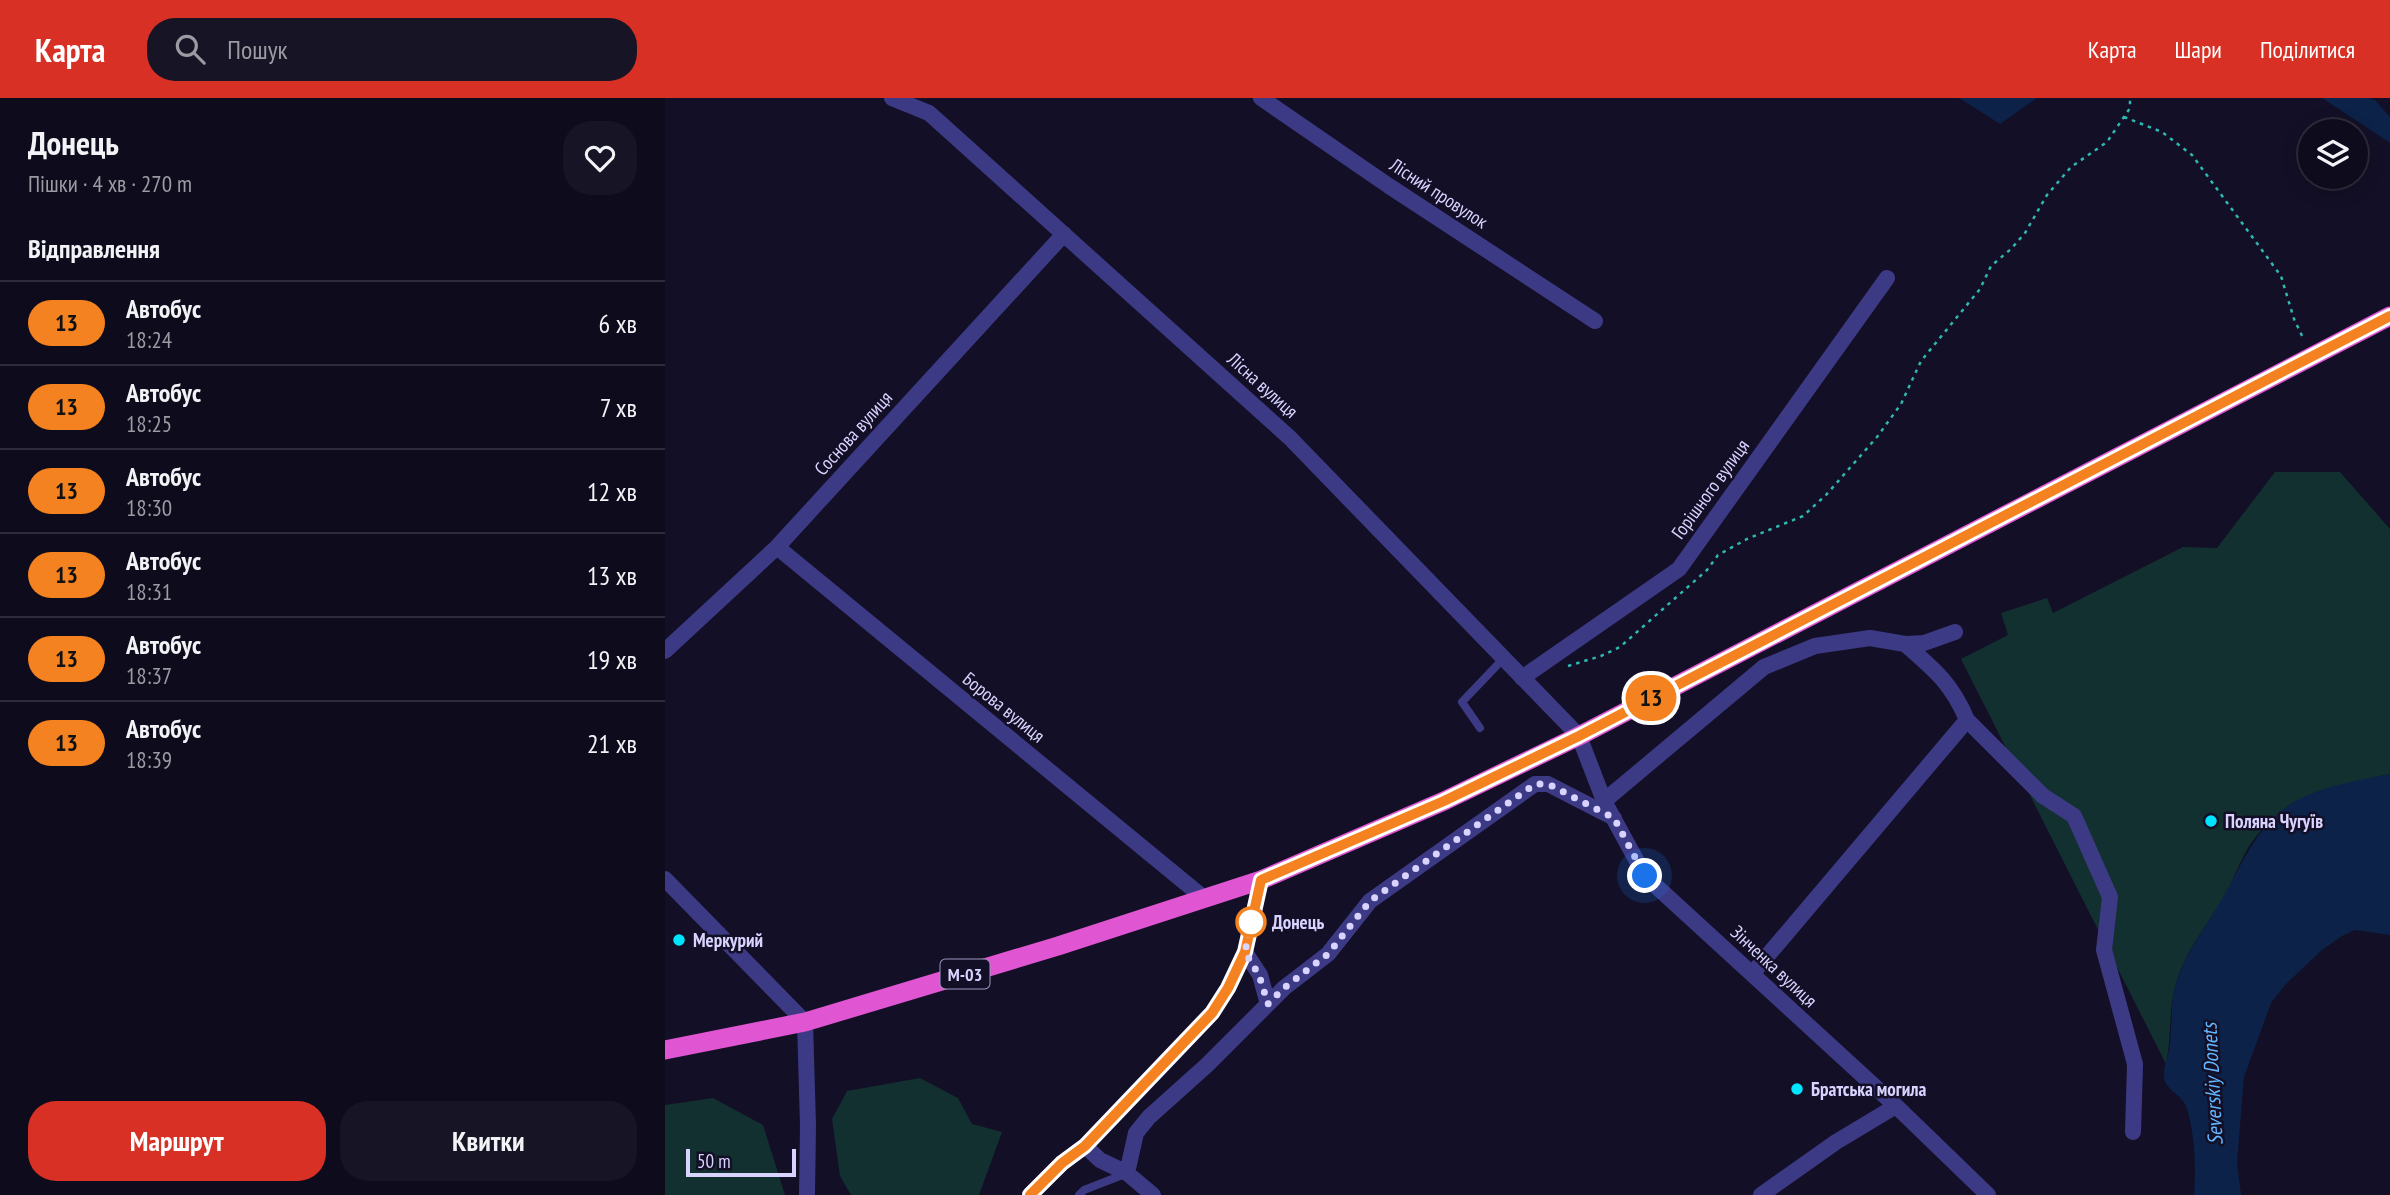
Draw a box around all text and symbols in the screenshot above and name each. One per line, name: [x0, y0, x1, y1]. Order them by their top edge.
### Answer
search box: [147, 18, 637, 81]
text: Карта: [35, 28, 105, 71]
icon: search: [171, 30, 209, 68]
text: Пошук: [227, 33, 288, 66]
text: Карта: [2088, 34, 2137, 65]
text: Шари: [2175, 34, 2222, 65]
text: Поділитися: [2260, 34, 2355, 65]
map controls: [2298, 119, 2368, 189]
button: layers: [2298, 119, 2368, 189]
text: Донець: [28, 121, 119, 164]
button: heart: [563, 121, 637, 195]
street label: Лісний провулок: [1385, 152, 1493, 234]
text: Пішки · 4 хв · 270 m: [28, 169, 192, 198]
text: Відправлення: [28, 232, 160, 265]
text: Автобус: [126, 292, 201, 325]
text: 13: [55, 307, 78, 338]
text: 6 хв: [599, 307, 637, 340]
text: 18:24: [126, 325, 172, 354]
street label: Лісна вулиця: [1222, 346, 1303, 423]
text: Автобус: [126, 376, 201, 409]
street label: Соснова вулиця: [809, 386, 897, 480]
text: 13: [55, 391, 78, 422]
text: 7 хв: [600, 391, 637, 424]
text: 18:25: [126, 409, 172, 438]
street label: Горішного вулиця: [1666, 434, 1754, 544]
text: Автобус: [126, 460, 201, 493]
text: 13: [55, 475, 78, 506]
text: 12 хв: [587, 475, 637, 508]
text: 18:30: [126, 493, 172, 522]
text: Автобус: [126, 544, 201, 577]
text: 13: [55, 559, 78, 590]
text: 13 хв: [587, 559, 637, 592]
text: 18:31: [126, 577, 172, 606]
text: Автобус: [126, 628, 201, 661]
text: 13: [55, 643, 78, 674]
text: 19 хв: [587, 643, 637, 676]
text: 18:37: [126, 661, 172, 690]
street label: Борова вулиця: [958, 667, 1050, 747]
line badge: 13: [1619, 675, 1683, 721]
text: 13: [1640, 682, 1662, 713]
text: Автобус: [126, 712, 201, 745]
text: 13: [55, 727, 78, 758]
text: 21 хв: [587, 727, 637, 760]
text: 18:39: [126, 745, 172, 774]
place label: Поляна Чугуїв: [2225, 809, 2323, 833]
marker: Поляна Чугуїв: [2203, 813, 2219, 829]
your location: [1627, 858, 1662, 893]
marker: Донець: [1236, 907, 1266, 937]
place label: Донець: [1272, 910, 1325, 934]
street label: Зінченка вулиця: [1726, 920, 1822, 1012]
place label: Меркурий: [693, 928, 763, 952]
marker: Меркурий: [671, 932, 687, 948]
road number: М-03: [941, 960, 989, 988]
water label: Severskiy Donets: [2195, 1020, 2229, 1146]
place label: Братська могила: [1811, 1077, 1926, 1101]
marker: Братська могила: [1789, 1081, 1805, 1097]
button: Маршрут: [28, 1101, 326, 1181]
button: Квитки: [340, 1101, 637, 1181]
scale bar: [686, 1146, 796, 1178]
text: 50 m: [697, 1149, 731, 1173]

